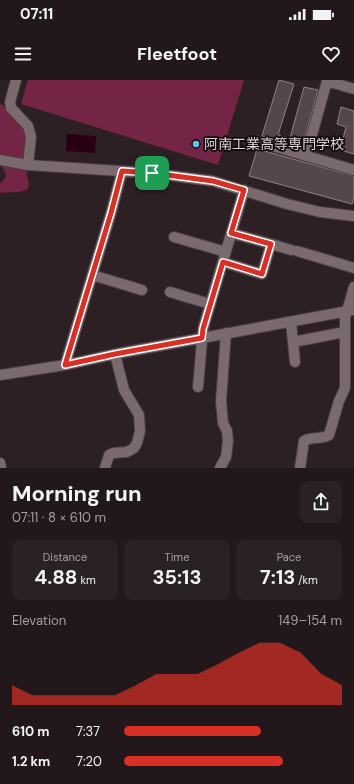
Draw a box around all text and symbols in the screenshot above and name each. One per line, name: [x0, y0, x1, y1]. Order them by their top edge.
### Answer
text: 07:11: [20, 4, 53, 24]
text: Fleetfoot: [137, 42, 217, 66]
icon: menu: [12, 43, 34, 65]
icon: heart: [320, 43, 342, 65]
place label: 阿南工業高等専門学校: [204, 135, 344, 153]
marker: 阿南工業高等専門学校: [191, 139, 201, 149]
pin: [135, 156, 169, 190]
icon: arrive: [141, 162, 163, 184]
text: Morning run: [12, 479, 142, 508]
button: share: [300, 481, 342, 523]
text: 07:11 · 8 × 610 m: [12, 509, 106, 526]
text: Distance: [43, 550, 87, 564]
text: Time: [165, 550, 189, 564]
text: Pace: [277, 550, 301, 564]
text: 4.88: [34, 564, 78, 590]
text: 35:13: [153, 564, 201, 590]
text: 7:13: [260, 564, 295, 590]
text: km: [78, 573, 96, 587]
text: /km: [295, 573, 318, 587]
text: Elevation: [12, 612, 66, 629]
text: 149–154 m: [278, 612, 342, 629]
text: 610 m: [12, 723, 49, 740]
text: 7:37: [76, 723, 100, 740]
text: 1.2 km: [12, 753, 50, 770]
text: 7:20: [76, 753, 102, 770]

